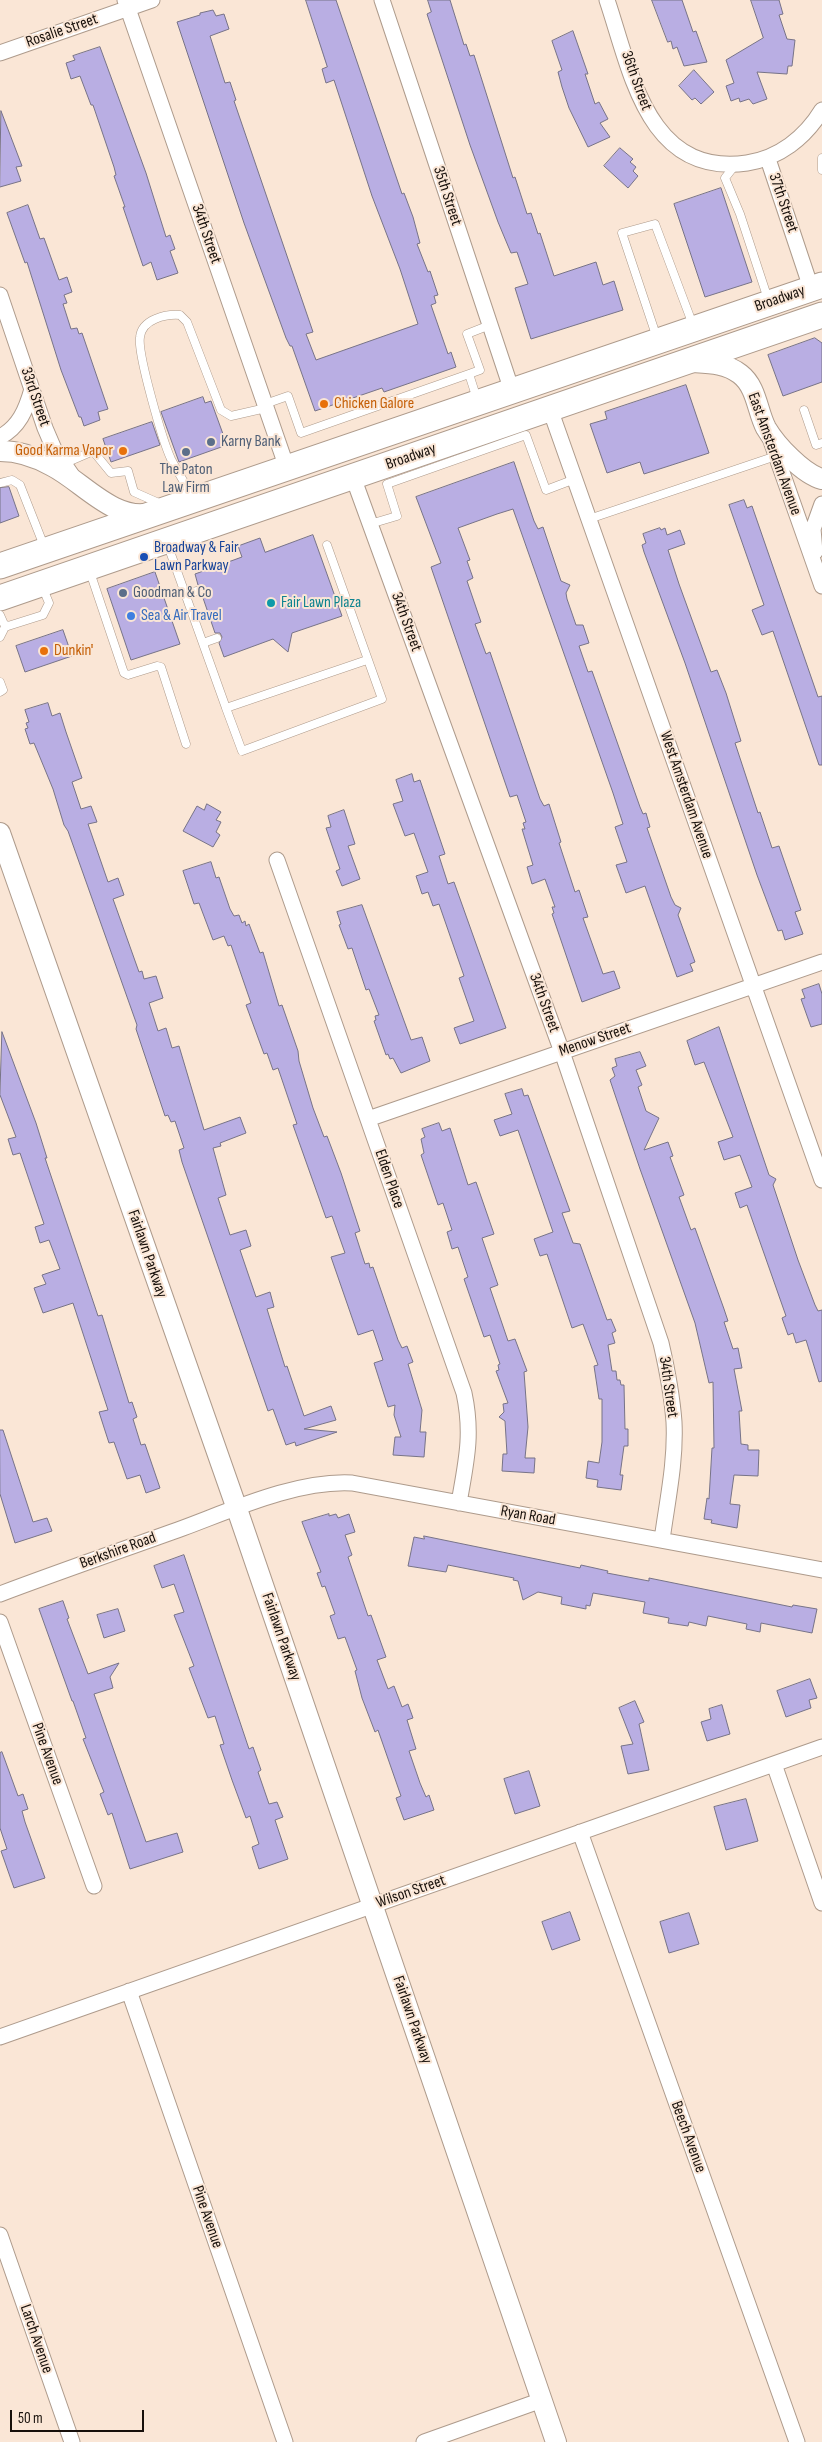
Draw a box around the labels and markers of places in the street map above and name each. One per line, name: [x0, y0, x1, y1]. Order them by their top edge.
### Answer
place label: Chicken Galore: [334, 394, 414, 414]
marker: Chicken Galore: [318, 398, 330, 410]
place label: Karny Bank: [221, 432, 281, 452]
marker: Karny Bank: [205, 436, 217, 448]
place label: Good Karma Vapor: [15, 441, 113, 461]
marker: Good Karma Vapor: [117, 445, 129, 457]
marker: The Paton Law Firm: [180, 446, 192, 458]
place label: The Paton Law Firm: [159, 460, 213, 498]
place label: Broadway & Fair Lawn Parkway: [154, 538, 239, 576]
marker: Broadway & Fair Lawn Parkway: [138, 551, 150, 563]
place label: Goodman & Co: [133, 583, 212, 603]
marker: Goodman & Co: [117, 587, 129, 599]
place label: Fair Lawn Plaza: [281, 593, 361, 613]
marker: Fair Lawn Plaza: [265, 597, 277, 609]
place label: Sea & Air Travel: [141, 606, 222, 626]
marker: Sea & Air Travel: [125, 610, 137, 622]
place label: Dunkin': [54, 641, 93, 661]
marker: Dunkin': [38, 645, 50, 657]

